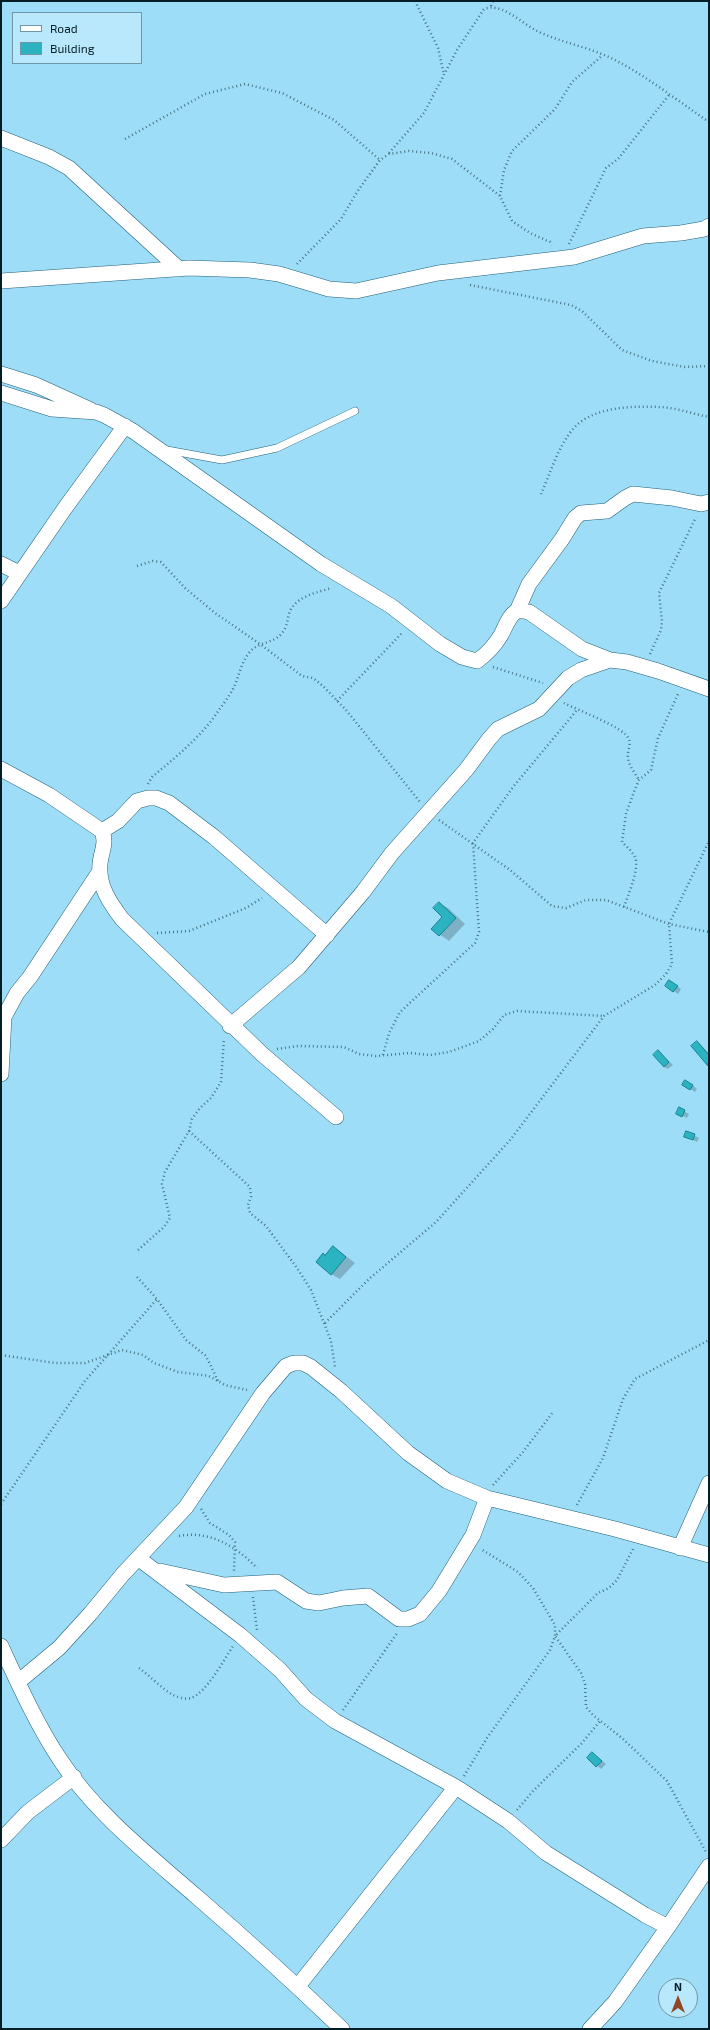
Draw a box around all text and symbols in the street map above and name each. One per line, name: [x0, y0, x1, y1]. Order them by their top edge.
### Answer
legend: [12, 12, 142, 64]
text: Road: [50, 21, 78, 35]
text: Building: [50, 41, 94, 55]
north arrow: [658, 1978, 698, 2018]
text: N: [674, 1980, 682, 1993]

